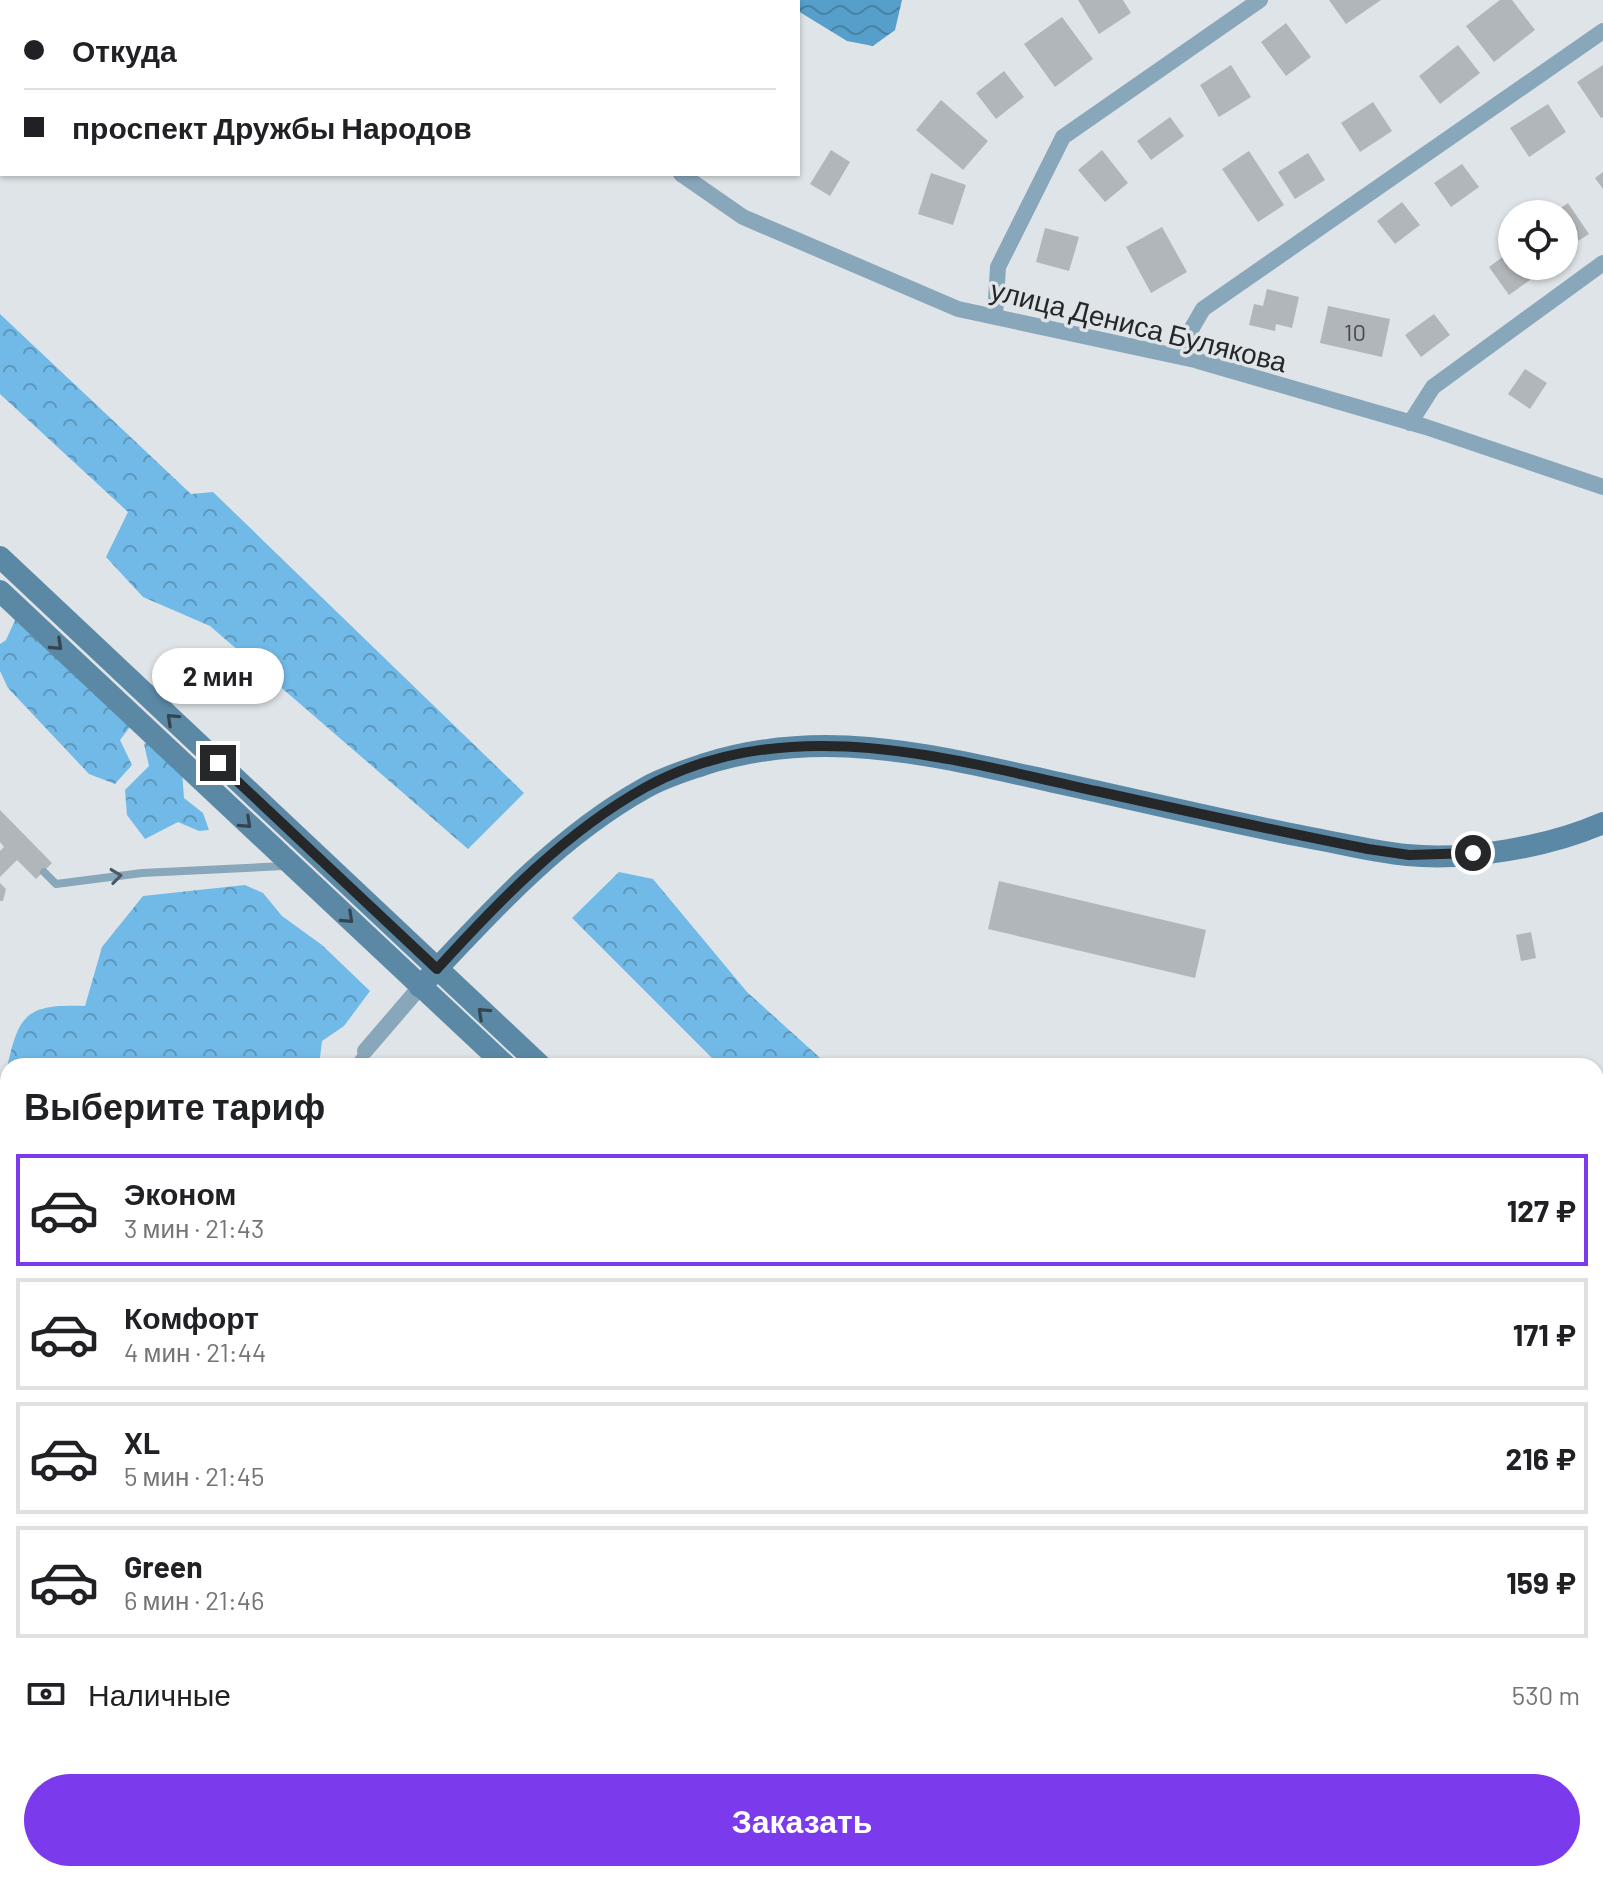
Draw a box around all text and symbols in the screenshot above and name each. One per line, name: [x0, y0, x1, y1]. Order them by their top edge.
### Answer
text: Откуда: [72, 32, 177, 68]
text: проспект Дружбы Народов: [72, 109, 472, 145]
map controls: [1498, 200, 1578, 280]
button: locate: [1498, 200, 1578, 280]
street label: улица Дениса Булякова: [987, 272, 1291, 378]
house number: 10: [1344, 317, 1366, 346]
one-way arrow: [48, 635, 62, 650]
callout: 2 мин: [152, 647, 284, 703]
text: 2 мин: [183, 660, 253, 691]
one-way arrow: [167, 714, 181, 728]
route end: [200, 745, 236, 781]
one-way arrow: [236, 814, 251, 828]
route start: [1455, 835, 1491, 871]
one-way arrow: [109, 868, 123, 885]
one-way arrow: [339, 909, 353, 924]
one-way arrow: [478, 1008, 493, 1022]
text: Выберите тариф: [24, 1084, 325, 1127]
icon: car: [28, 1174, 100, 1246]
text: Эконом: [124, 1175, 237, 1211]
text: 127 ₽: [1507, 1192, 1576, 1228]
text: 3 мин · 21:43: [124, 1212, 264, 1243]
icon: car: [28, 1298, 100, 1370]
text: Комфорт: [124, 1299, 259, 1335]
text: 171 ₽: [1513, 1316, 1576, 1352]
text: 4 мин · 21:44: [124, 1336, 266, 1367]
icon: car: [28, 1422, 100, 1494]
text: XL: [124, 1424, 160, 1460]
text: 216 ₽: [1506, 1440, 1576, 1476]
text: 5 мин · 21:45: [124, 1460, 264, 1491]
icon: car: [28, 1546, 100, 1618]
text: Green: [124, 1548, 203, 1584]
text: 159 ₽: [1506, 1564, 1576, 1600]
text: 6 мин · 21:46: [124, 1584, 264, 1615]
icon: cash: [24, 1672, 68, 1716]
text: Наличные: [88, 1676, 231, 1712]
text: 530 m: [1512, 1679, 1580, 1710]
button: Заказать: [24, 1774, 1580, 1866]

